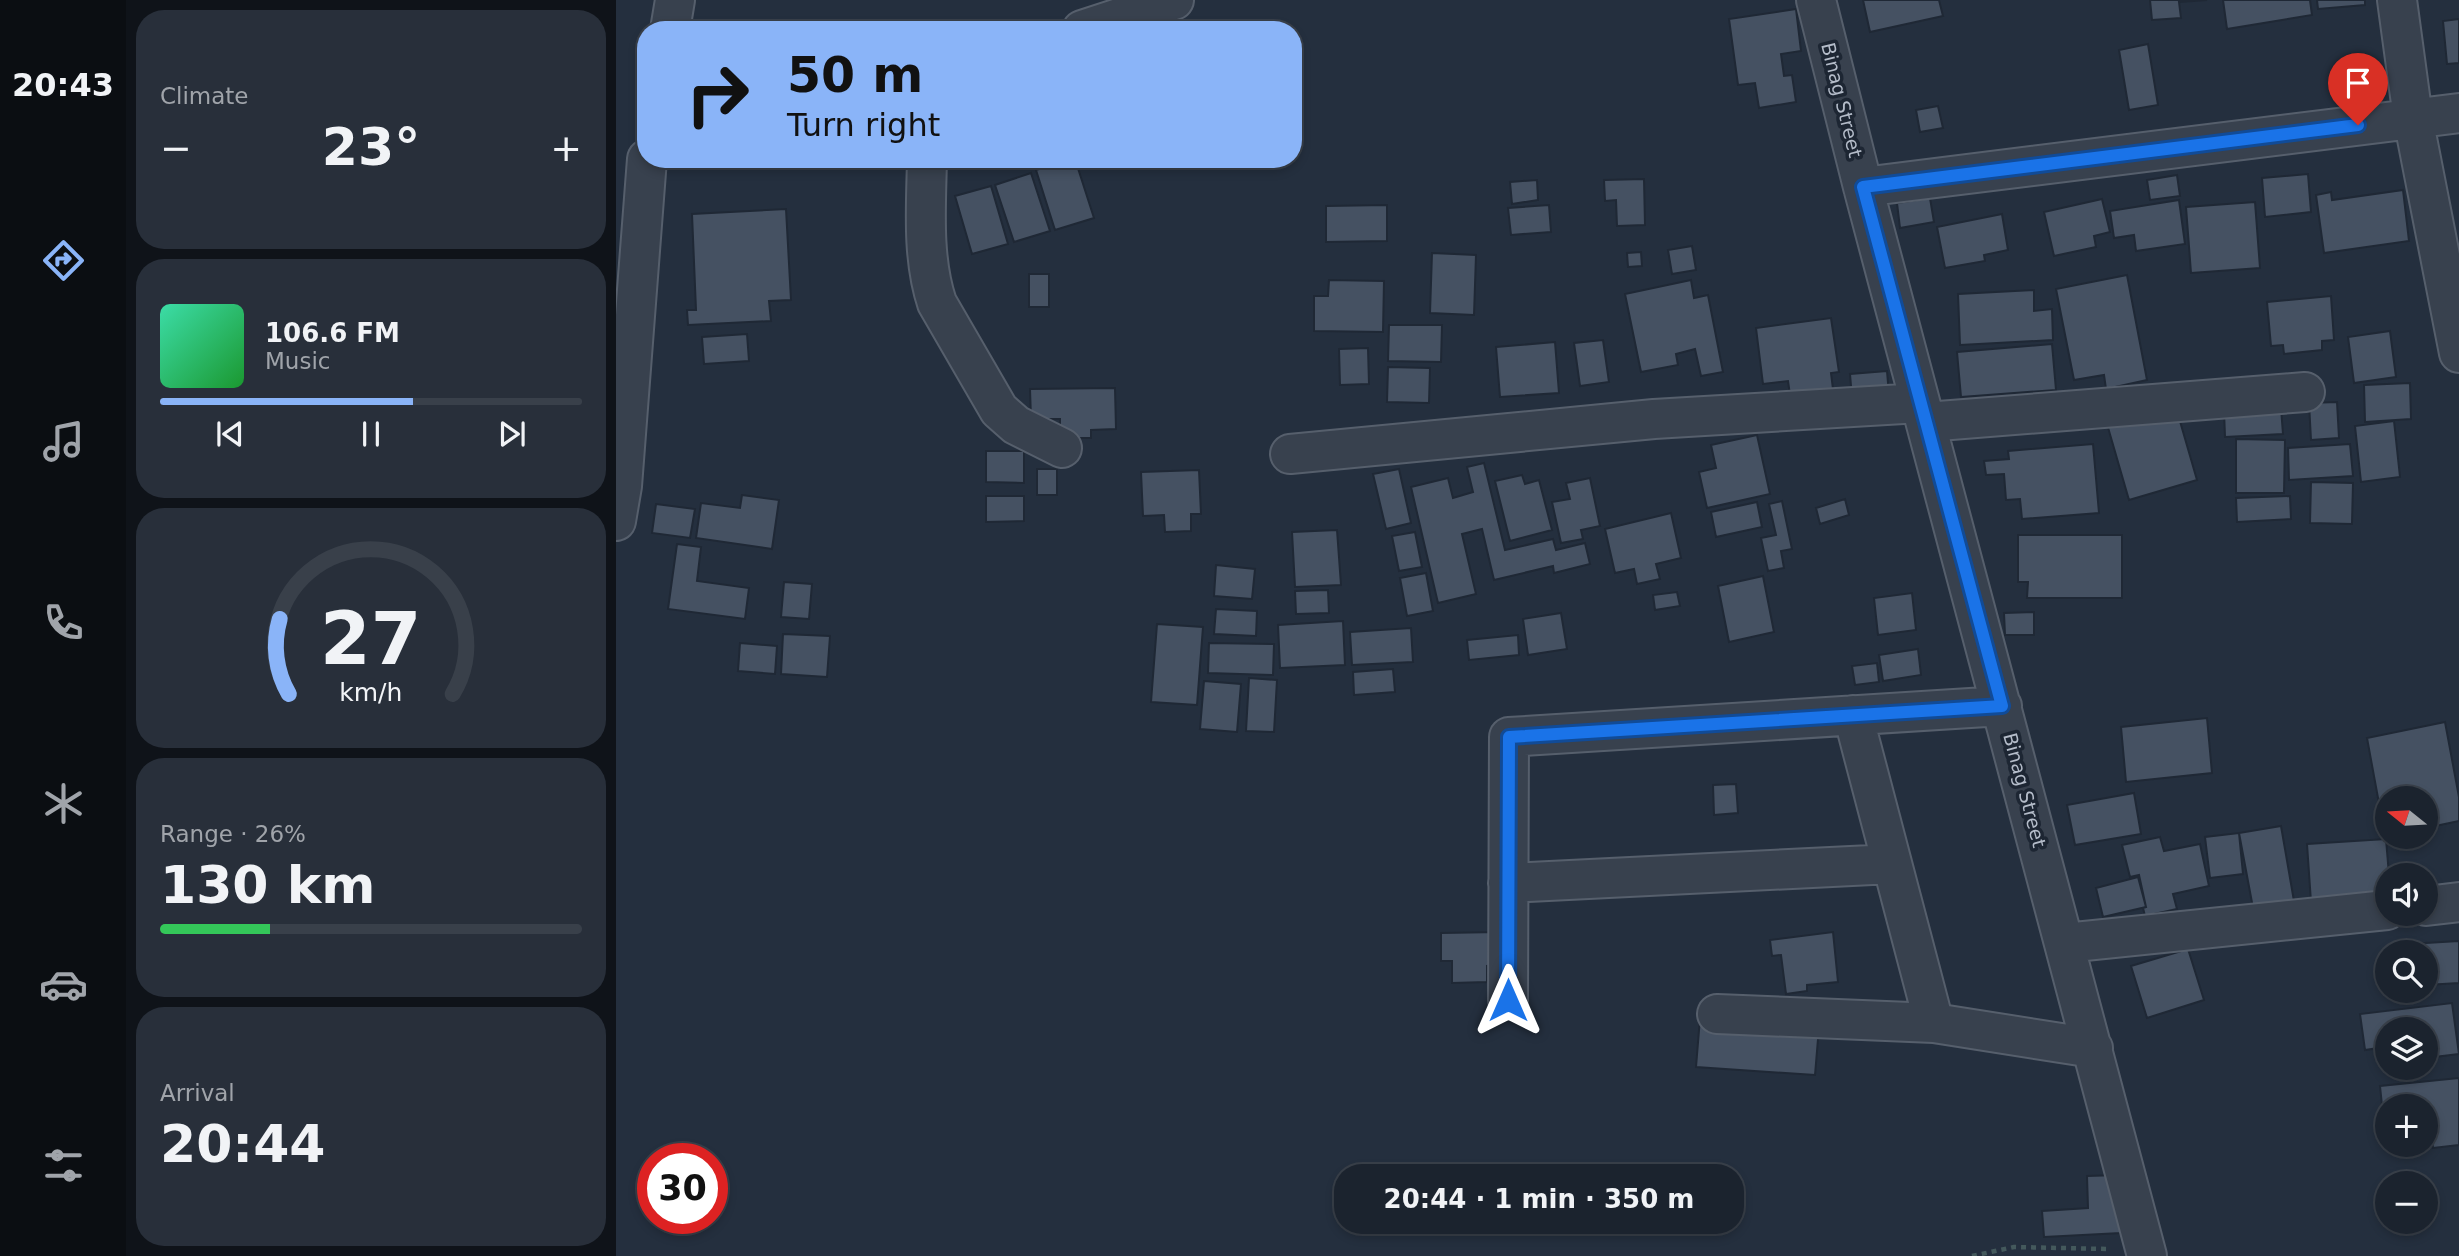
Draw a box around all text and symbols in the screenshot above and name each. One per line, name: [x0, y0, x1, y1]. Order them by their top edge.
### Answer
street label: Binag Street: [1817, 40, 1867, 160]
text: 50 m: [787, 47, 923, 104]
icon: right: [672, 49, 763, 140]
pin: [2328, 53, 2388, 125]
icon: arrive: [2339, 64, 2377, 102]
text: 20:43: [12, 66, 114, 104]
text: Climate: [160, 83, 249, 109]
text: Turn right: [787, 106, 940, 144]
text: 23°: [322, 117, 420, 177]
text: −: [160, 126, 192, 170]
text: +: [550, 126, 582, 170]
icon: directions: [39, 236, 88, 285]
text: 106.6 FM: [265, 318, 400, 348]
text: Music: [265, 348, 330, 374]
icon: previous: [211, 415, 249, 453]
icon: pause: [352, 415, 390, 453]
icon: next: [493, 415, 531, 453]
icon: music: [39, 417, 88, 466]
text: 27: [320, 596, 422, 681]
icon: phone: [39, 598, 88, 647]
text: km/h: [339, 678, 403, 707]
street label: Binag Street: [1999, 730, 2051, 850]
icon: climate: [39, 779, 88, 828]
north arrow: [2375, 786, 2438, 849]
map controls: [2375, 786, 2438, 1234]
text: Range · 26%: [160, 821, 306, 847]
text: 130 km: [160, 855, 375, 915]
button: sound: [2375, 863, 2438, 926]
button: search: [2375, 940, 2438, 1003]
icon: car: [39, 960, 88, 1009]
position arrow: [1471, 963, 1545, 1037]
button: layers: [2375, 1017, 2438, 1080]
text: Arrival: [160, 1080, 235, 1106]
button: +: [2375, 1094, 2438, 1157]
text: 20:44: [160, 1114, 326, 1174]
icon: filters: [39, 1141, 88, 1190]
speed limit sign: 30: [637, 1143, 728, 1234]
button: −: [2375, 1171, 2438, 1234]
text: 20:44 · 1 min · 350 m: [1384, 1184, 1694, 1214]

